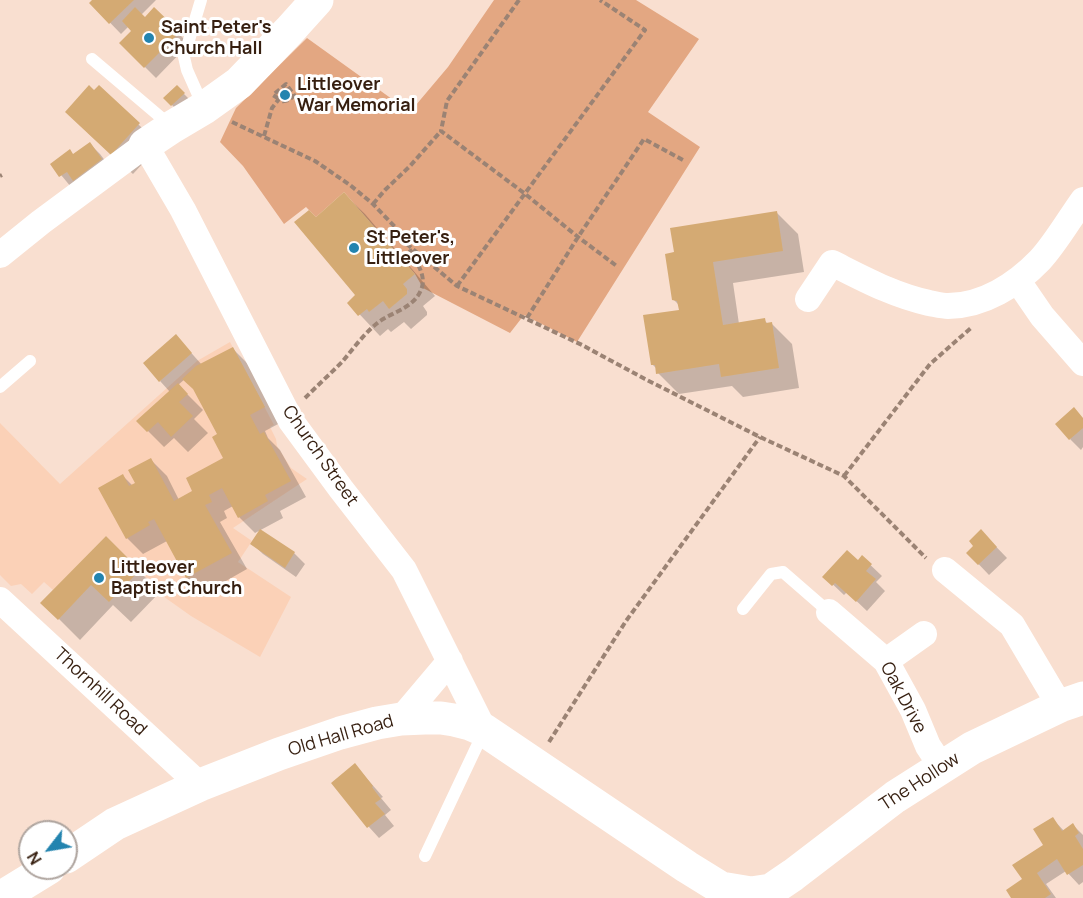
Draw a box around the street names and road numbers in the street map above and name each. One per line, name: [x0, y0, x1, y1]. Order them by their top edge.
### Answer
street label: Church Street: [277, 402, 363, 510]
street label: Thornhill Road: [49, 644, 151, 740]
street label: Oak Drive: [875, 659, 931, 737]
street label: Old Hall Road: [286, 711, 396, 761]
street label: The Hollow: [876, 748, 964, 816]

